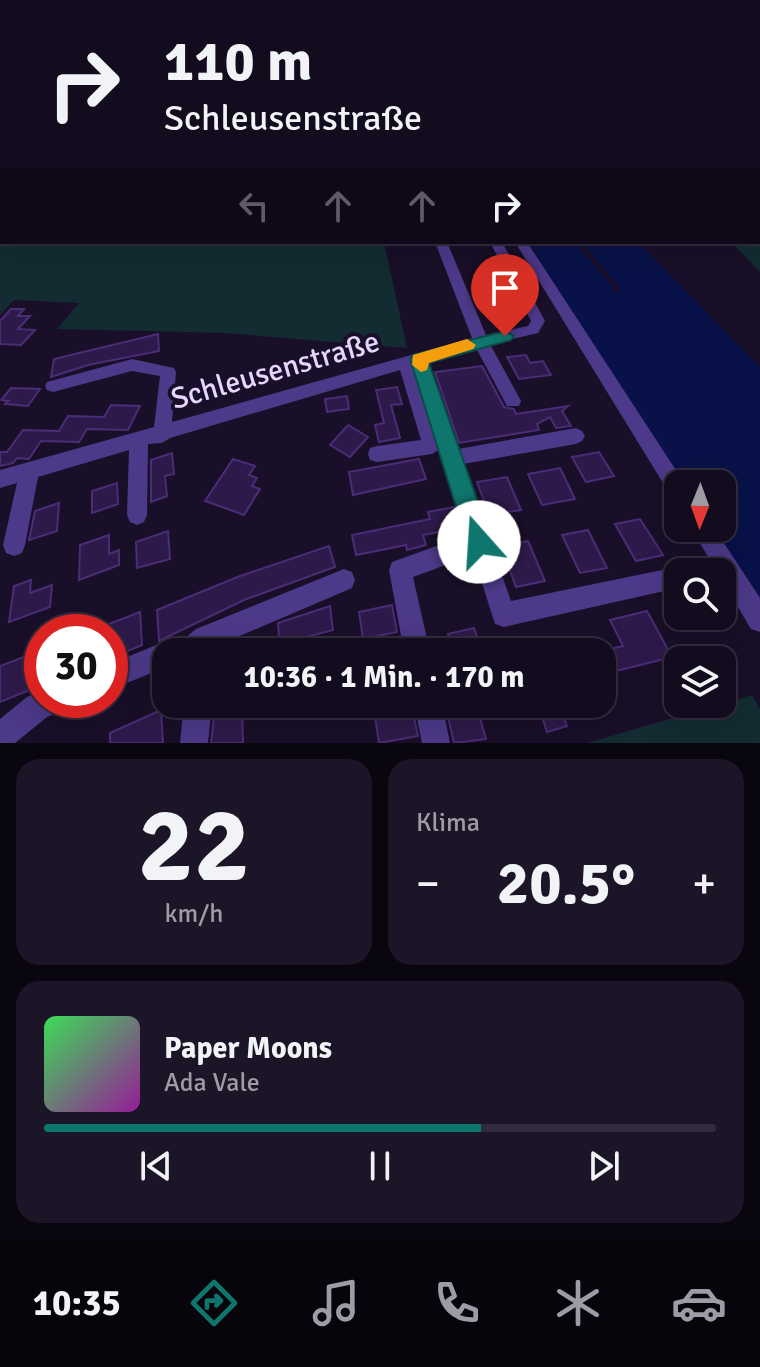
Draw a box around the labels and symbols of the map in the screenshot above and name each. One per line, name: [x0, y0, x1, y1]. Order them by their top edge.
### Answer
pin: [471, 254, 539, 336]
street label: Schleusenstraße: [167, 323, 384, 418]
north arrow: [664, 470, 736, 542]
position arrow: [437, 500, 521, 584]
speed limit sign: 30: [24, 614, 128, 718]

